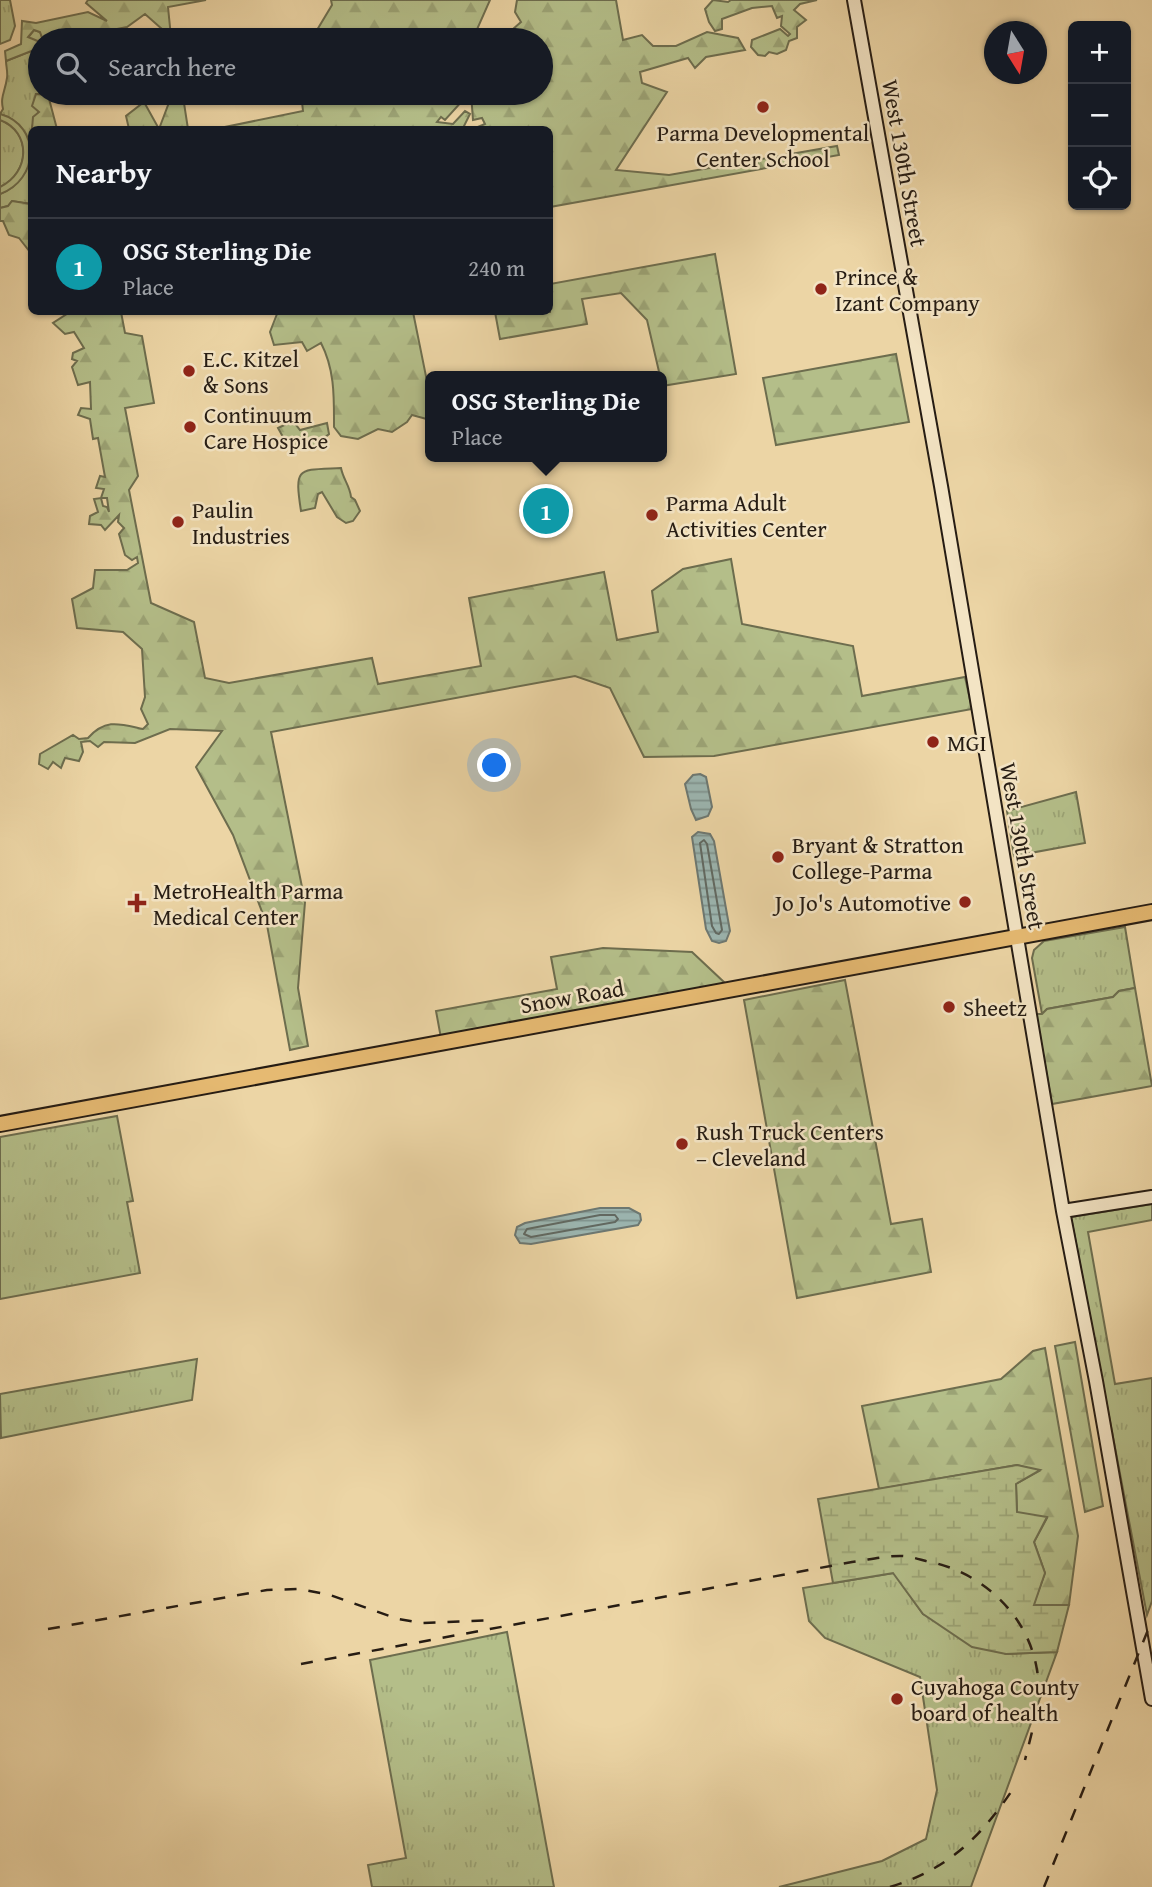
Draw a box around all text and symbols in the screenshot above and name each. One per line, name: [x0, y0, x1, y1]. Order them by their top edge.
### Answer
north arrow: [984, 21, 1047, 84]
map controls: [1068, 21, 1131, 210]
button: +: [1068, 21, 1131, 84]
search box: [28, 28, 553, 105]
text: Search here: [108, 47, 236, 86]
icon: search: [52, 48, 90, 86]
street label: West 130th Street: [874, 77, 936, 249]
button: −: [1068, 84, 1131, 147]
marker: Parma Developmental Center School: [755, 99, 771, 115]
place label: Parma Developmental Center School: [657, 116, 869, 175]
button: locate: [1068, 147, 1131, 210]
text: Nearby: [56, 150, 152, 194]
text: OSG Sterling Die: [123, 231, 311, 270]
text: 1: [73, 251, 85, 284]
text: 240 m: [468, 251, 525, 284]
place label: Prince & Izant Company: [835, 260, 980, 319]
text: Place: [123, 270, 174, 303]
marker: Prince & Izant Company: [813, 281, 829, 297]
place label: E.C. Kitzel & Sons: [203, 342, 299, 401]
marker: E.C. Kitzel & Sons: [181, 363, 197, 379]
popup: [425, 371, 667, 462]
text: OSG Sterling Die: [452, 381, 640, 420]
place label: Continuum Care Hospice: [204, 398, 328, 457]
marker: Continuum Care Hospice: [182, 419, 198, 435]
text: Place: [452, 420, 502, 453]
pin: 1: [523, 485, 569, 537]
place label: Parma Adult Activities Center: [666, 486, 827, 545]
place label: Paulin Industries: [192, 493, 290, 552]
marker: Parma Adult Activities Center: [644, 507, 660, 523]
marker: Paulin Industries: [170, 514, 186, 530]
place label: MGI: [947, 726, 987, 759]
marker: MGI: [925, 734, 941, 750]
your location: [477, 748, 511, 782]
street label: West 130th Street: [992, 760, 1054, 932]
place label: Bryant & Stratton College-Parma: [792, 828, 964, 887]
marker: Bryant & Stratton College-Parma: [770, 849, 786, 865]
place label: MetroHealth Parma Medical Center: [153, 874, 344, 933]
place label: Jo Jo's Automotive: [772, 886, 951, 919]
marker: MetroHealth Parma Medical Center: [127, 893, 147, 913]
marker: Jo Jo's Automotive: [957, 894, 973, 910]
street label: Snow Road: [517, 971, 627, 1021]
place label: Sheetz: [963, 991, 1027, 1024]
marker: Sheetz: [941, 999, 957, 1015]
place label: Rush Truck Centers – Cleveland: [696, 1115, 884, 1174]
marker: Rush Truck Centers – Cleveland: [674, 1136, 690, 1152]
place label: Cuyahoga County board of health: [911, 1670, 1080, 1729]
marker: Cuyahoga County board of health: [889, 1691, 905, 1707]

